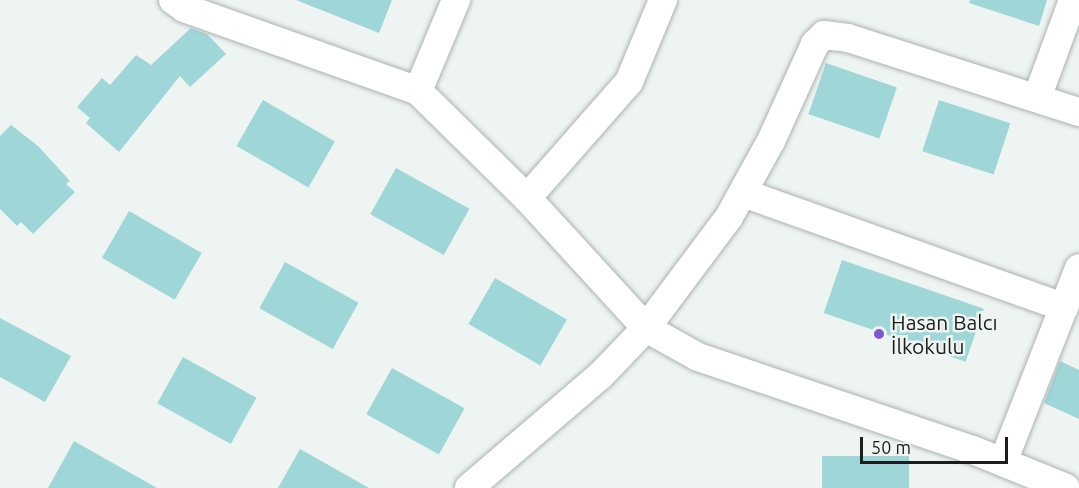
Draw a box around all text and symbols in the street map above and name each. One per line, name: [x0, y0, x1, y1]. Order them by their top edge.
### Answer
place label: Hasan Balcı İlkokulu: [891, 309, 998, 359]
marker: Hasan Balcı İlkokulu: [872, 327, 886, 341]
scale bar: [863, 425, 1012, 463]
text: 50 m: [871, 437, 911, 457]

